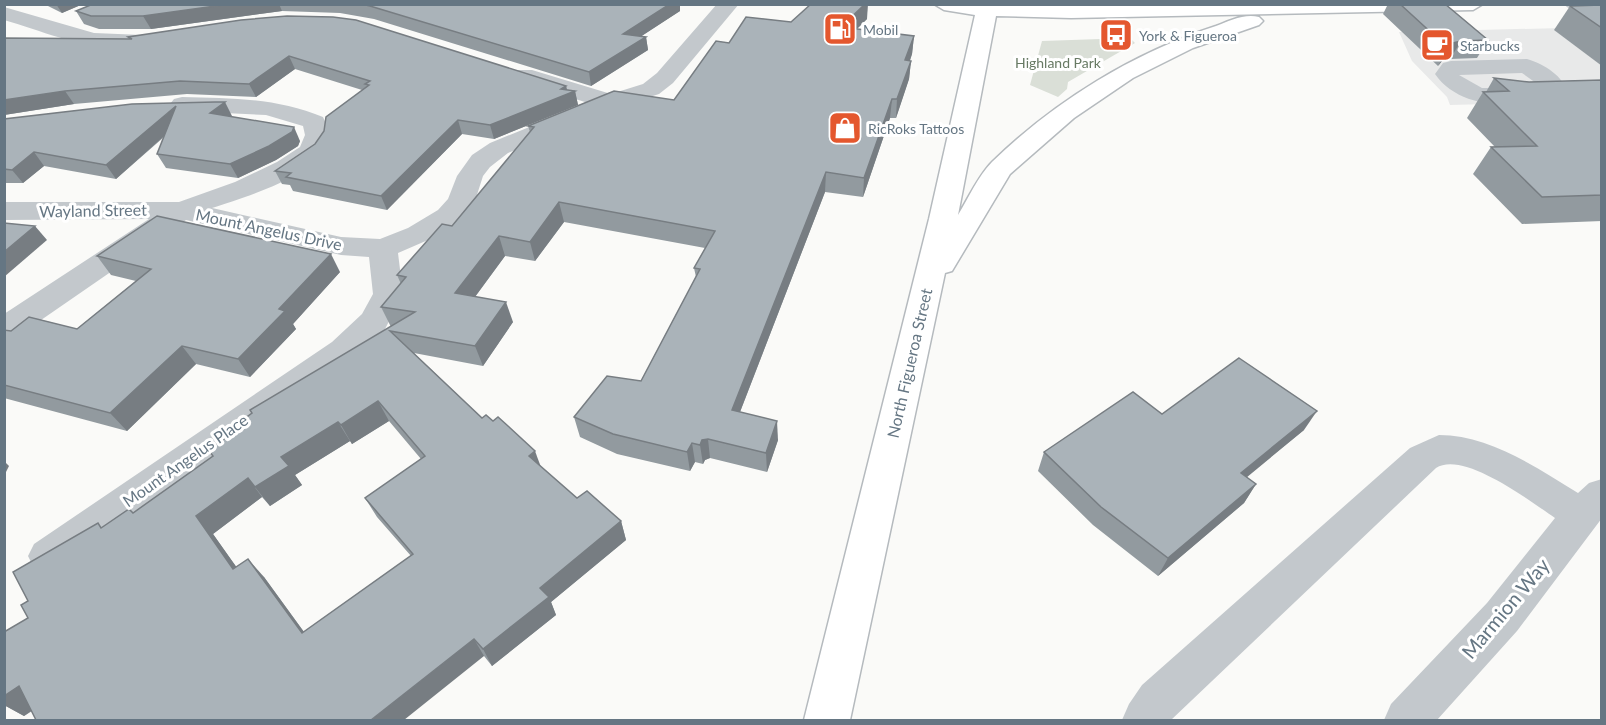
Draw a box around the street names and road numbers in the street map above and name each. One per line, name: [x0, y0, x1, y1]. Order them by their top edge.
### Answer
street label: Wayland Street: [39, 200, 147, 220]
street label: Mount Angelus Drive: [194, 204, 344, 254]
street label: North Figueroa Street: [883, 286, 936, 440]
street label: Mount Angelus Place: [119, 410, 251, 510]
street label: Marmion Way: [1456, 552, 1554, 663]

